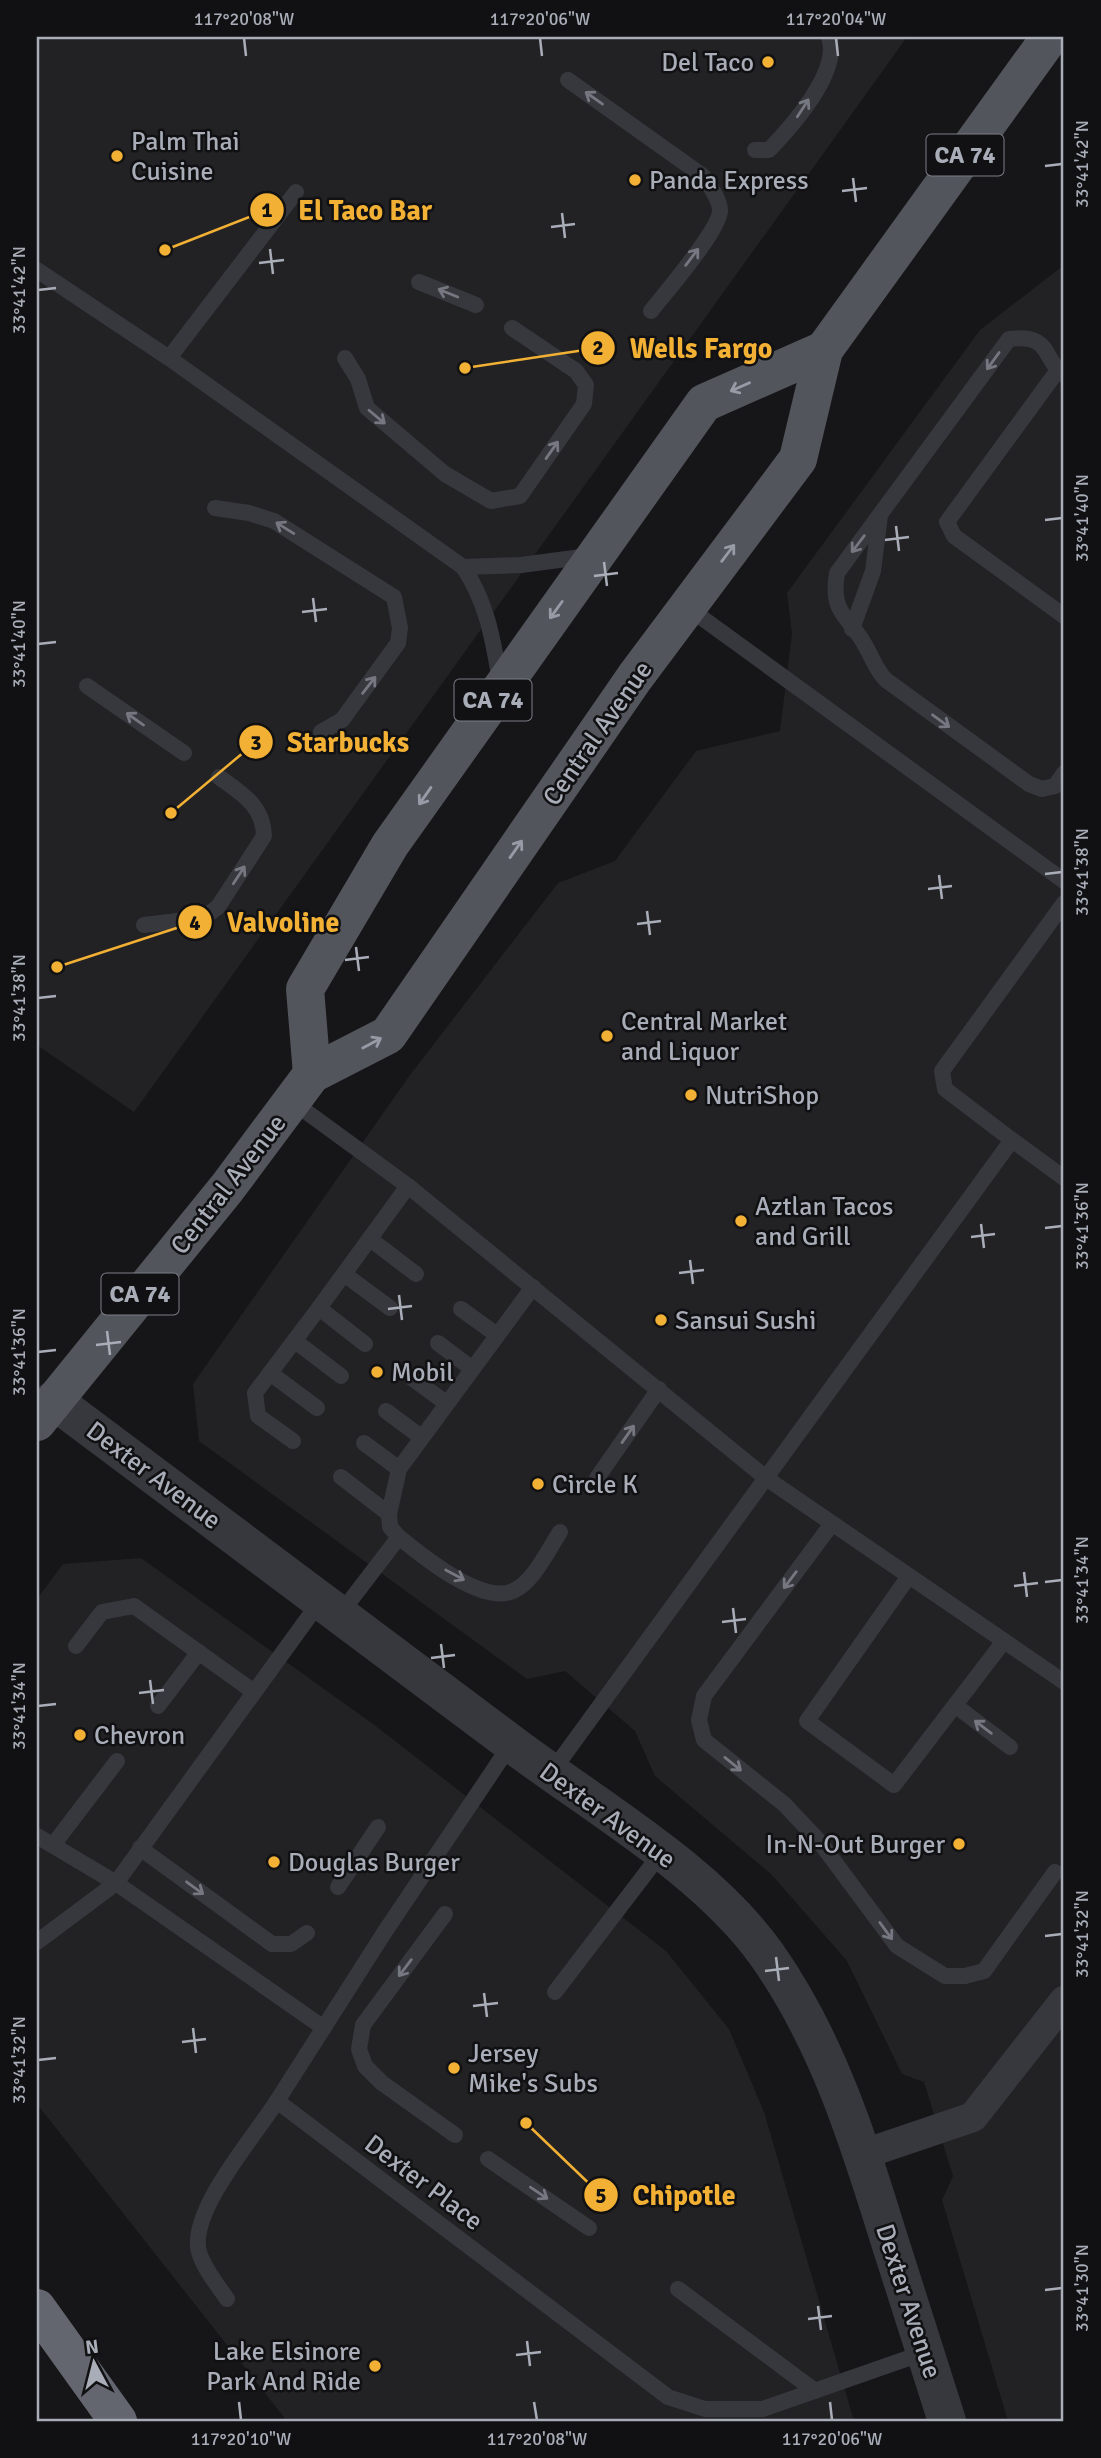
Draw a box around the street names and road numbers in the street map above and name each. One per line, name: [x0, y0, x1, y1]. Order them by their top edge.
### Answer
road number: CA 74: [926, 134, 1004, 176]
street label: Central Avenue: [536, 655, 659, 812]
road number: CA 74: [454, 680, 532, 720]
street label: Central Avenue: [164, 1108, 293, 1261]
road number: CA 74: [102, 1274, 178, 1314]
street label: Dexter Avenue: [80, 1415, 227, 1537]
street label: Dexter Avenue: [533, 1756, 682, 1876]
street label: Dexter Place: [358, 2128, 489, 2238]
street label: Dexter Avenue: [868, 2220, 948, 2383]

